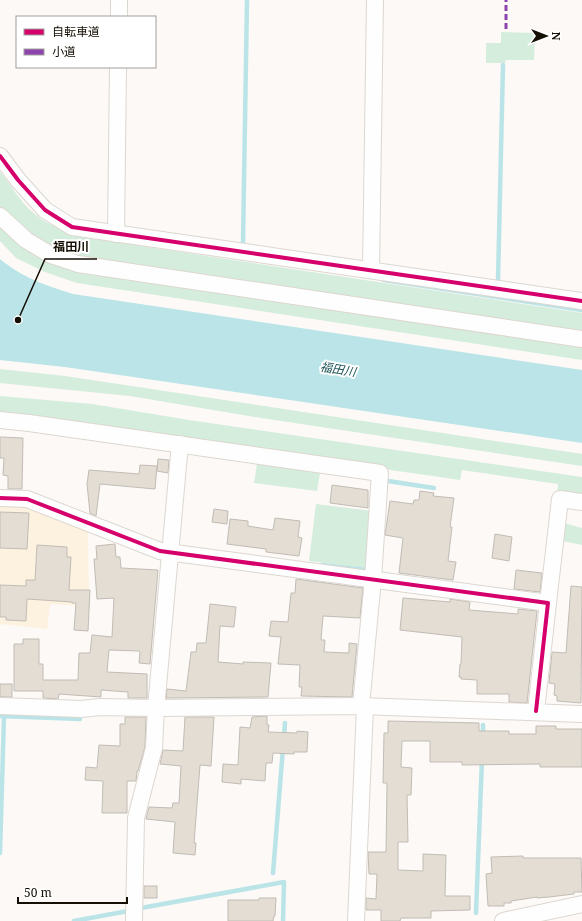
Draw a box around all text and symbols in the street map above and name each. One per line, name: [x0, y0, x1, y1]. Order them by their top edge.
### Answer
legend: [16, 16, 156, 68]
north arrow: [526, 16, 566, 56]
text: 自転車道: [52, 23, 100, 40]
text: N: [549, 32, 564, 41]
text: 小道: [52, 43, 76, 60]
callout: 福田川: [45, 235, 97, 259]
text: 福田川: [53, 238, 89, 255]
water label: 福田川: [319, 358, 359, 381]
scale bar: [18, 879, 127, 905]
text: 50 m: [24, 884, 52, 901]

